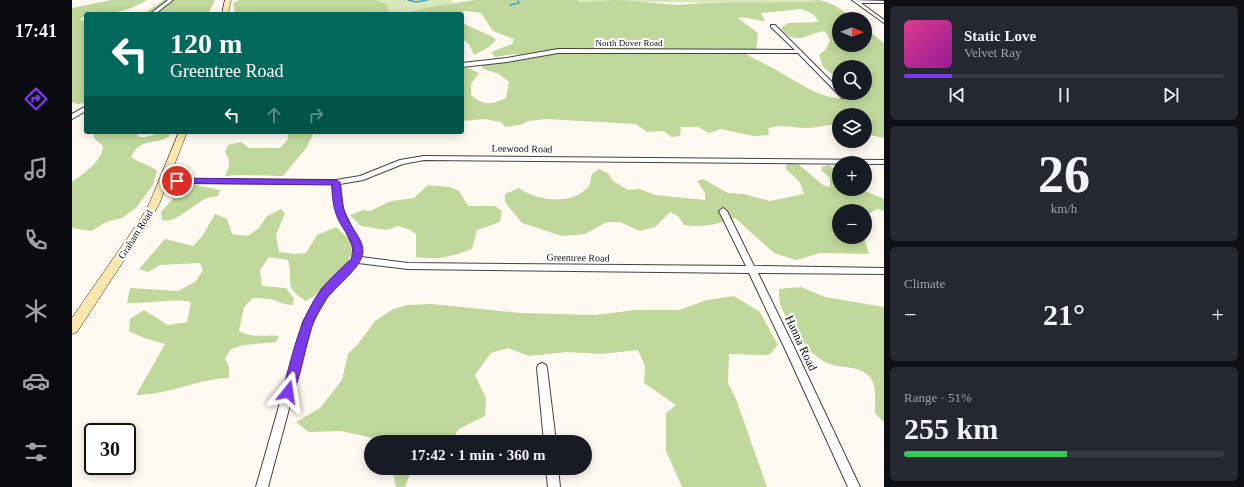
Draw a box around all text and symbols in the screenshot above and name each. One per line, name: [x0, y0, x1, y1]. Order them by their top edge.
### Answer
north arrow: [832, 12, 872, 52]
map controls: [832, 12, 872, 244]
text: 17:41: [15, 21, 57, 41]
icon: left: [104, 28, 156, 80]
text: 120 m: [170, 28, 242, 59]
text: Static Love: [964, 28, 1036, 44]
street label: North Dover Road: [596, 38, 663, 48]
text: Velvet Ray: [964, 45, 1021, 60]
button: search: [832, 60, 872, 100]
text: Greentree Road: [170, 61, 283, 81]
icon: previous: [946, 84, 968, 106]
icon: pause: [1053, 84, 1075, 106]
icon: next: [1160, 84, 1182, 106]
icon: directions: [22, 85, 50, 113]
icon: left: [221, 104, 243, 126]
icon: ahead: [263, 104, 285, 126]
icon: right: [305, 104, 327, 126]
button: layers: [832, 108, 872, 148]
street label: Leewood Road: [491, 142, 552, 155]
text: 26: [1038, 146, 1090, 203]
icon: music: [22, 155, 50, 183]
button: +: [832, 156, 872, 196]
pin: [160, 164, 194, 198]
icon: arrive: [166, 170, 188, 192]
text: km/h: [1051, 201, 1077, 216]
button: −: [832, 204, 872, 244]
street label: Graham Road: [116, 208, 155, 261]
icon: phone: [22, 226, 50, 254]
street label: Greentree Road: [546, 251, 610, 264]
text: Climate: [904, 276, 945, 291]
icon: climate: [22, 297, 50, 325]
text: 21°: [1043, 298, 1085, 331]
text: −: [904, 302, 916, 327]
text: +: [1212, 302, 1224, 327]
street label: Hanna Road: [782, 313, 820, 373]
icon: car: [22, 367, 50, 395]
position arrow: [267, 371, 309, 413]
text: Range · 51%: [904, 390, 972, 405]
text: 255 km: [904, 412, 998, 445]
speed limit sign: 30: [84, 423, 136, 475]
icon: filters: [22, 438, 50, 466]
text: 17:42 · 1 min · 360 m: [411, 447, 546, 463]

